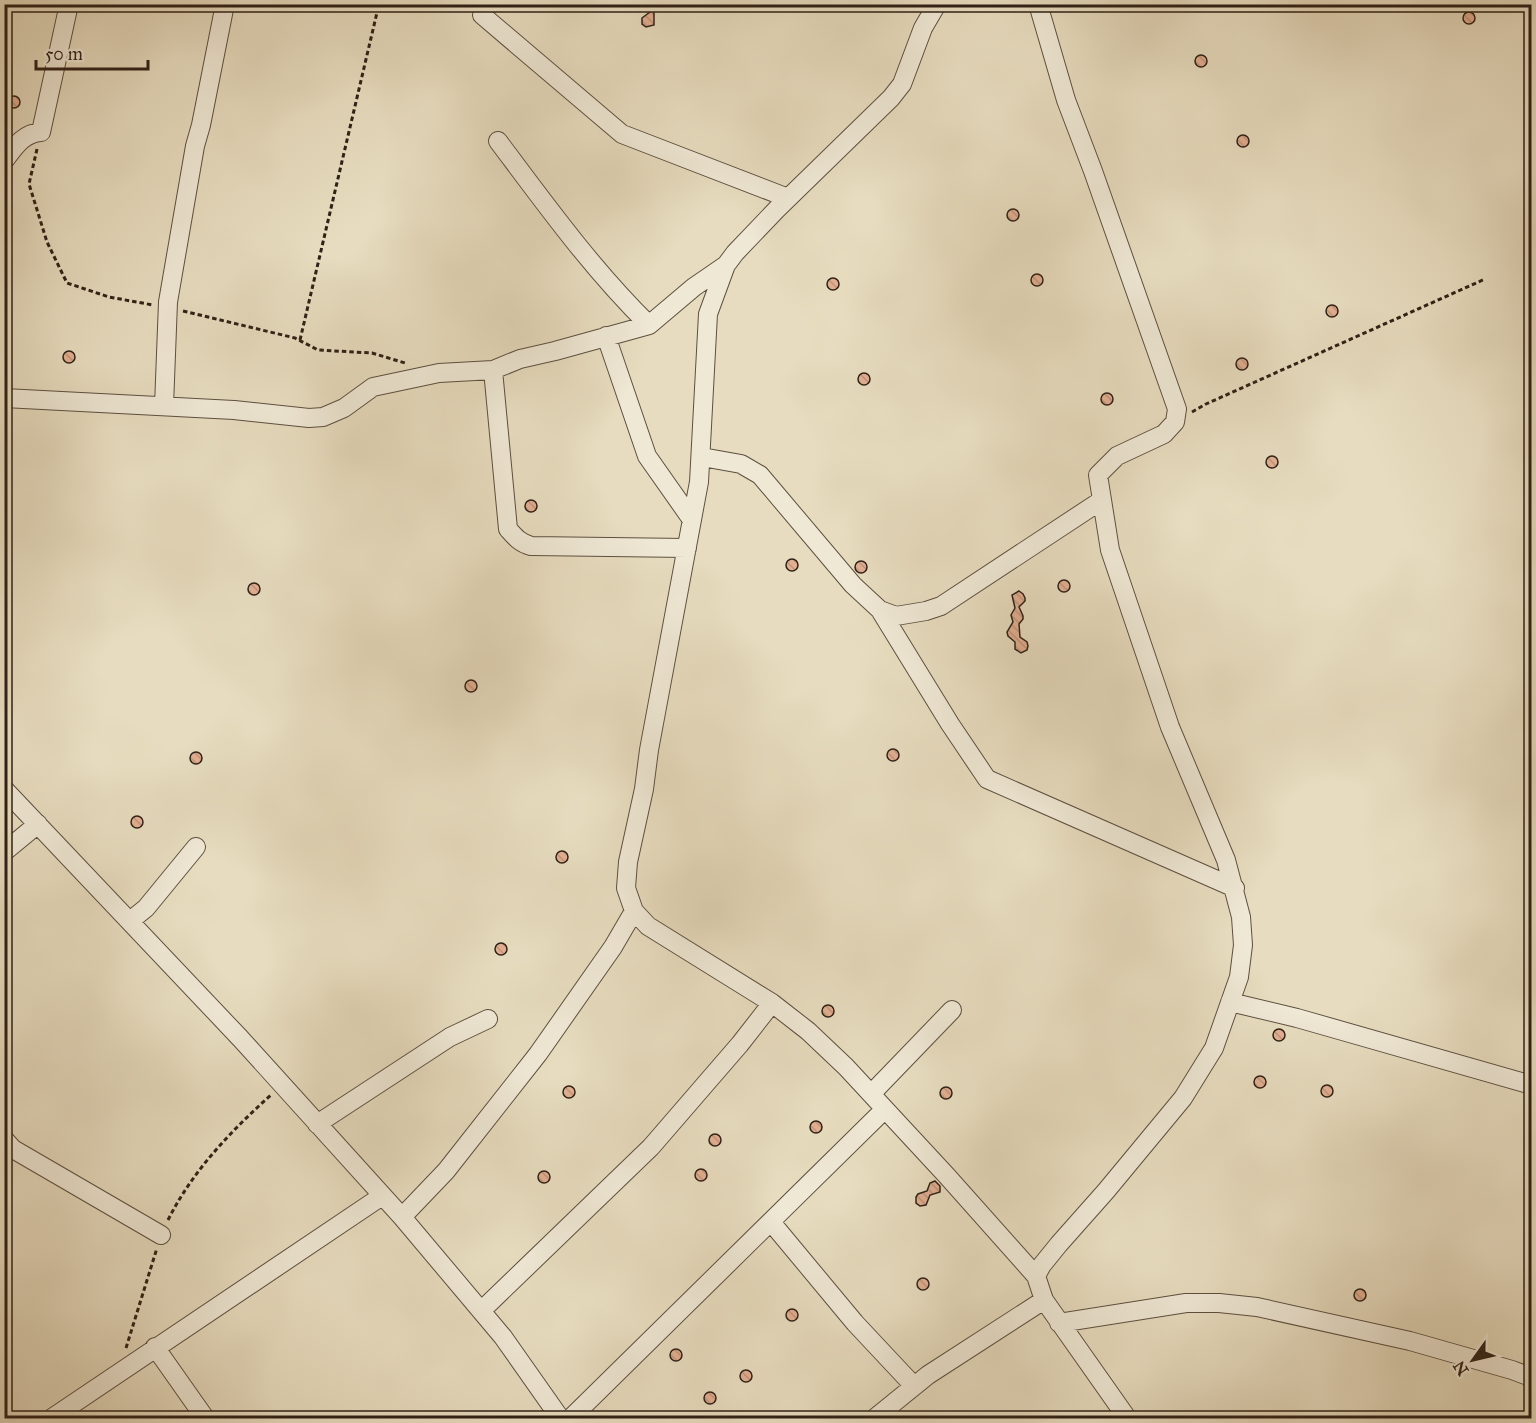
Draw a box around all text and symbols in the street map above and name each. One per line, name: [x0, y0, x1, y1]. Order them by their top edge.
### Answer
scale bar: [36, 33, 148, 71]
text: 50 m: [45, 43, 83, 65]
north arrow: [1443, 1330, 1503, 1390]
text: N: [1449, 1357, 1473, 1379]

